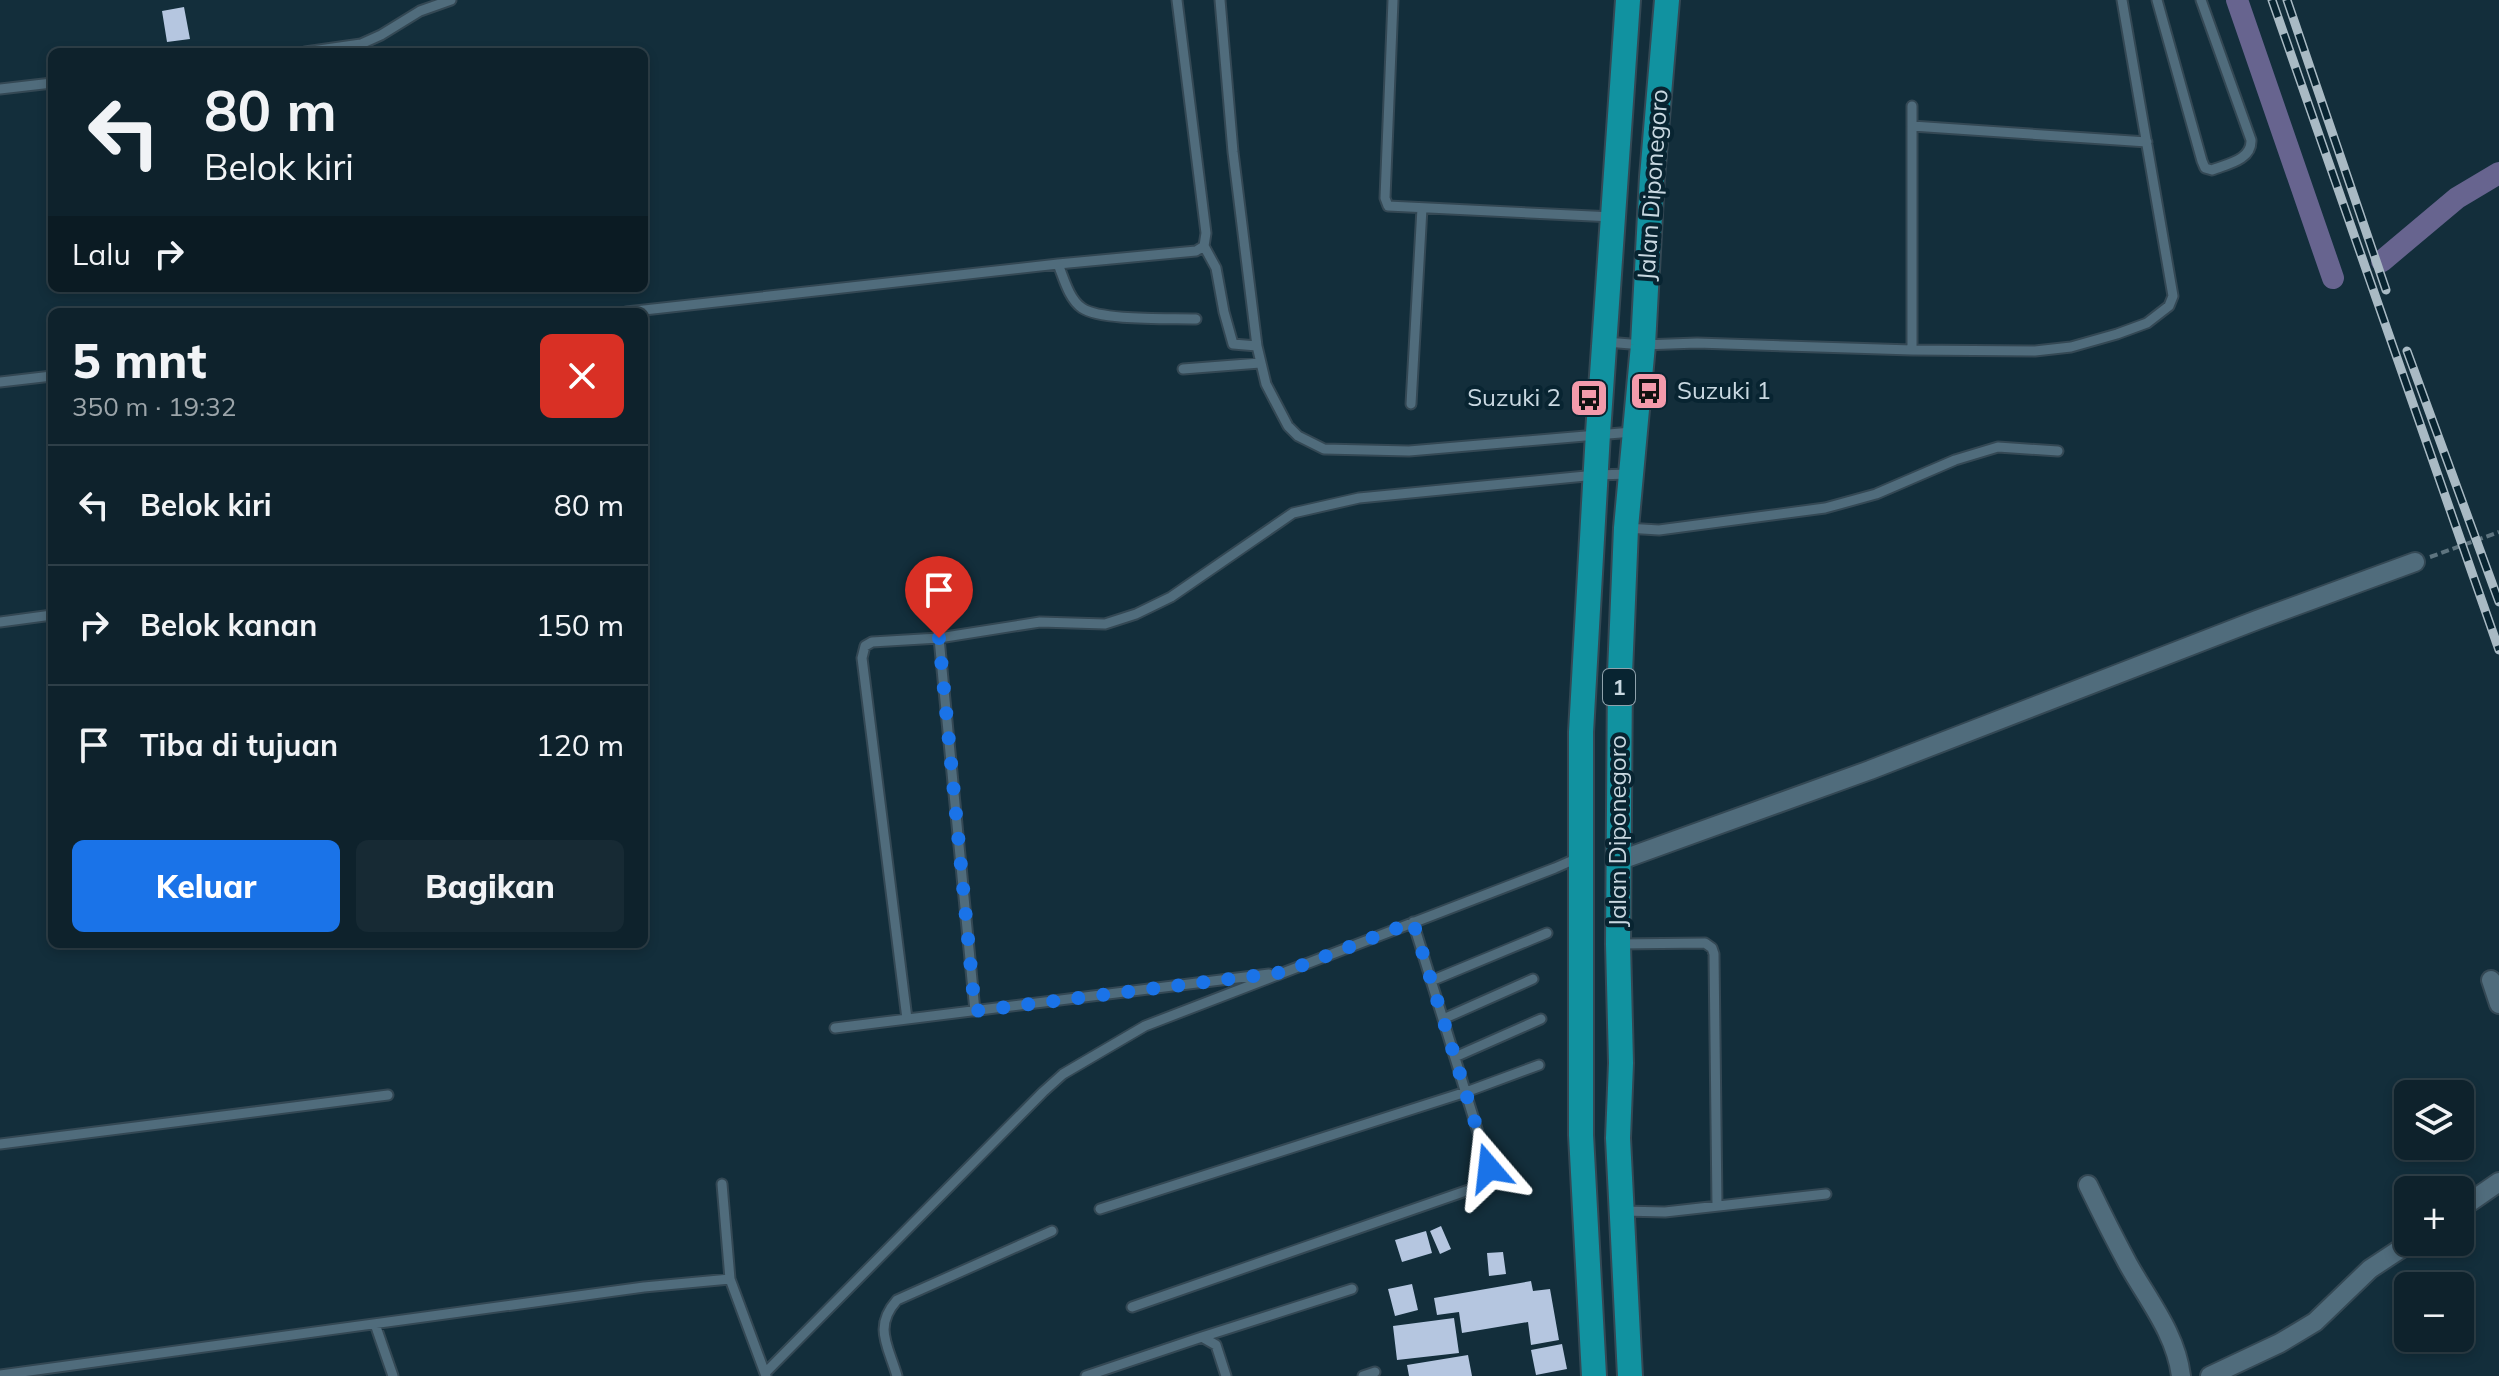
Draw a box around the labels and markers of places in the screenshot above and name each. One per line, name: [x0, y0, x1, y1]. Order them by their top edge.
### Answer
bus stop icon: Suzuki 1: [1628, 370, 1670, 412]
place label: Suzuki 1: [1677, 375, 1771, 405]
bus stop icon: Suzuki 2: [1568, 377, 1610, 419]
place label: Suzuki 2: [1467, 382, 1561, 412]
pin: [905, 556, 973, 638]

